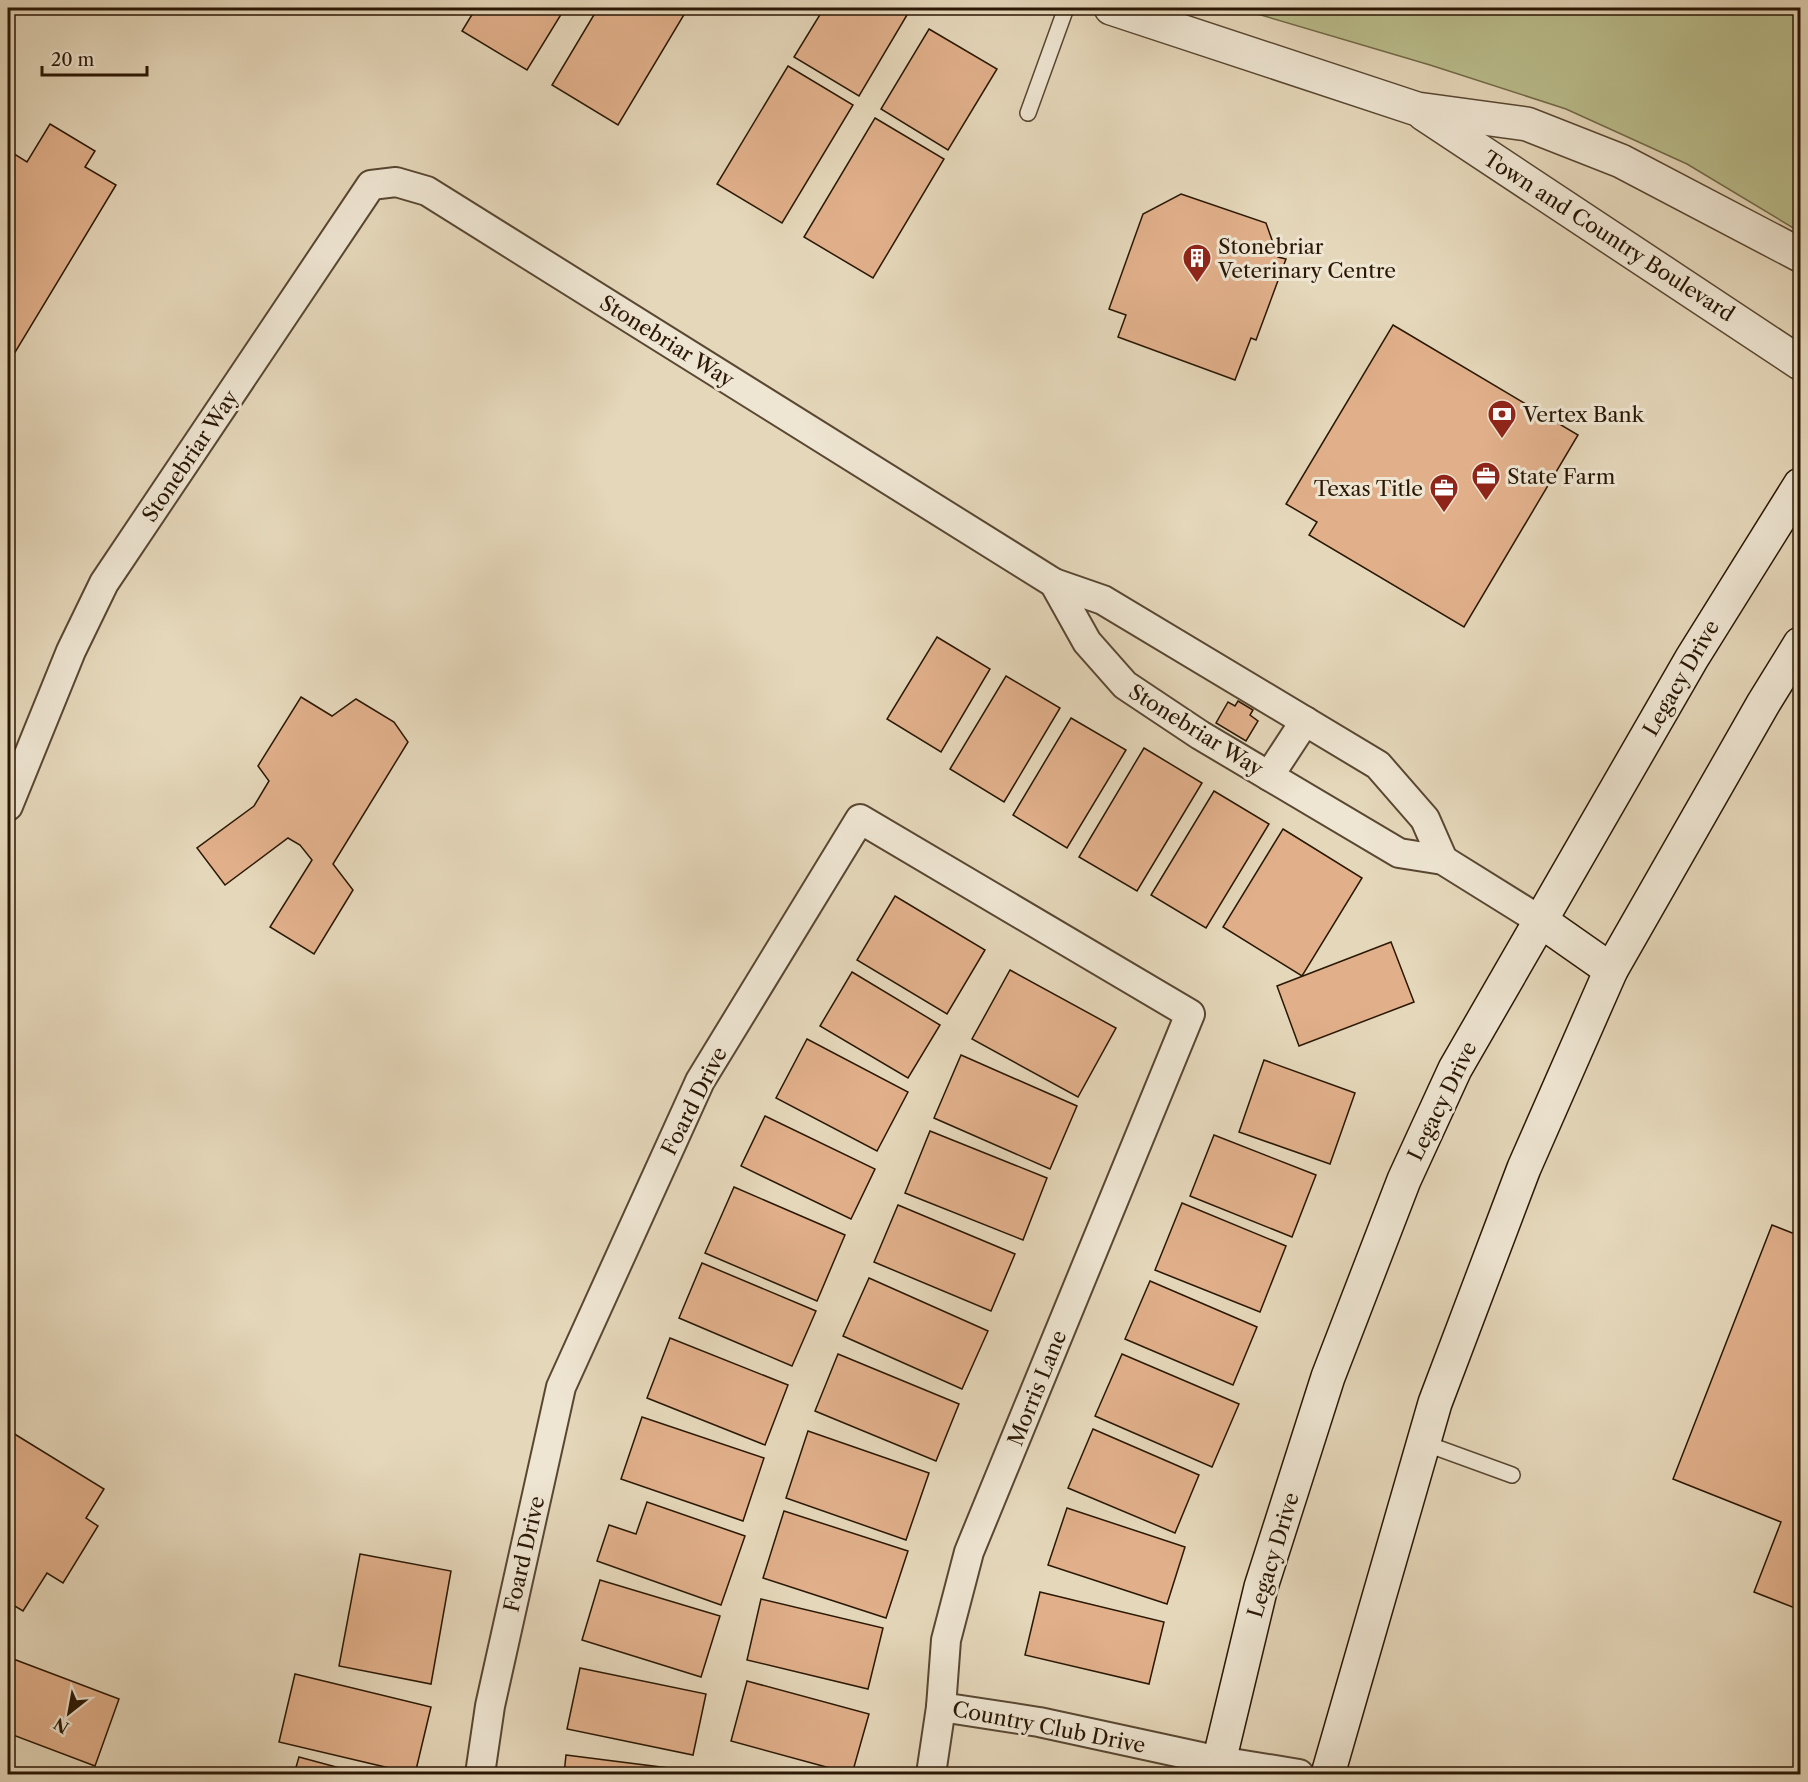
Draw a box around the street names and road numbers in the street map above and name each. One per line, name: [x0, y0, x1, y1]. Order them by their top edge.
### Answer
street label: Town and Country Boulevard: [1479, 145, 1739, 327]
street label: Stonebriar Way: [595, 290, 739, 392]
street label: Stonebriar Way: [137, 385, 243, 527]
street label: Legacy Drive: [1638, 616, 1724, 740]
street label: Stonebriar Way: [1124, 679, 1268, 781]
street label: Legacy Drive: [1402, 1037, 1482, 1165]
street label: Foard Drive: [656, 1043, 732, 1159]
street label: Morris Lane: [1003, 1327, 1071, 1449]
street label: Legacy Drive: [1242, 1489, 1304, 1621]
street label: Foard Drive: [499, 1494, 549, 1614]
street label: Country Club Drive: [950, 1696, 1148, 1758]

